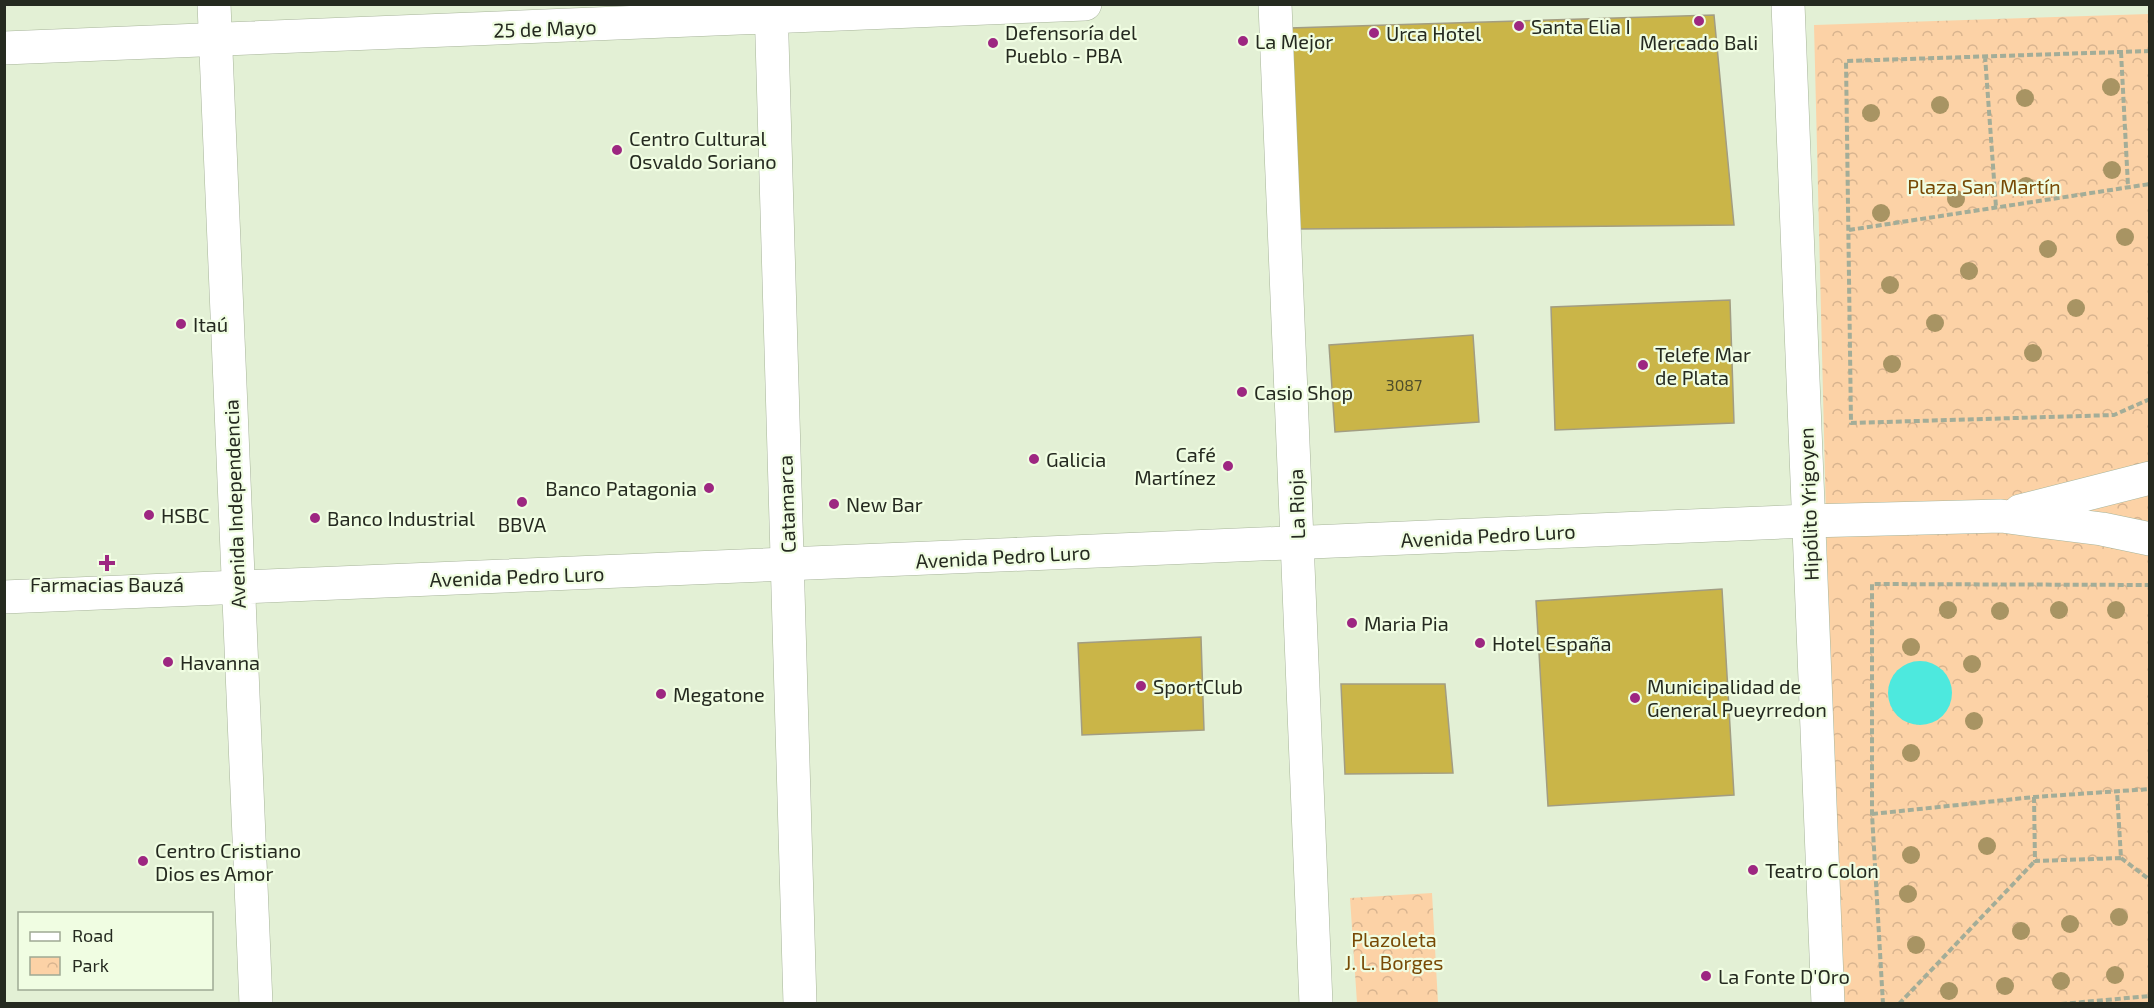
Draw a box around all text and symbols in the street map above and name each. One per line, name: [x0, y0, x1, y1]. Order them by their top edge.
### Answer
street label: 25 de Mayo: [493, 14, 597, 42]
place label: Santa Elia I: [1531, 14, 1631, 38]
marker: Mercado Bali: [1692, 14, 1706, 28]
marker: Santa Elia I: [1512, 19, 1526, 33]
place label: Defensoría del Pueblo - PBA: [1005, 20, 1137, 67]
place label: Urca Hotel: [1386, 21, 1481, 45]
marker: Urca Hotel: [1367, 26, 1381, 40]
place label: La Mejor: [1255, 29, 1333, 53]
place label: Mercado Bali: [1640, 30, 1758, 54]
marker: La Mejor: [1236, 34, 1250, 48]
marker: Defensoría del Pueblo - PBA: [986, 36, 1000, 50]
place label: Centro Cultural Osvaldo Soriano: [629, 126, 777, 173]
marker: Centro Cultural Osvaldo Soriano: [610, 143, 624, 157]
park label: Plaza San Martín: [1907, 174, 2061, 198]
place label: Itaú: [193, 312, 228, 336]
marker: Itaú: [174, 317, 188, 331]
place label: Telefe Mar de Plata: [1655, 342, 1751, 389]
marker: Telefe Mar de Plata: [1636, 358, 1650, 372]
house number: 3087: [1386, 375, 1422, 394]
place label: Casio Shop: [1254, 380, 1353, 404]
marker: Casio Shop: [1235, 385, 1249, 399]
street label: Avenida Independencia: [218, 399, 250, 609]
street label: Hipólito Yrigoyen: [1793, 427, 1823, 581]
place label: Café Martínez: [1134, 442, 1216, 489]
place label: Galicia: [1046, 447, 1106, 471]
marker: Galicia: [1027, 452, 1041, 466]
street label: Catamarca: [772, 455, 800, 553]
marker: Café Martínez: [1221, 459, 1235, 473]
street label: La Rioja: [1283, 468, 1309, 540]
place label: Banco Patagonia: [545, 476, 697, 500]
marker: Banco Patagonia: [702, 481, 716, 495]
place label: New Bar: [846, 492, 923, 516]
marker: BBVA: [515, 495, 529, 509]
marker: New Bar: [827, 497, 841, 511]
place label: HSBC: [161, 503, 209, 527]
place label: Banco Industrial: [327, 506, 475, 530]
marker: HSBC: [142, 508, 156, 522]
marker: Banco Industrial: [308, 511, 322, 525]
place label: BBVA: [498, 512, 547, 536]
street label: Avenida Pedro Luro: [1400, 518, 1576, 552]
street label: Avenida Pedro Luro: [915, 539, 1091, 573]
marker: Farmacias Bauzá: [100, 556, 114, 570]
street label: Avenida Pedro Luro: [429, 561, 605, 591]
place label: Farmacias Bauzá: [30, 572, 184, 596]
place label: Maria Pia: [1364, 611, 1449, 635]
marker: Maria Pia: [1345, 616, 1359, 630]
place label: Hotel España: [1492, 631, 1612, 655]
marker: Hotel España: [1473, 636, 1487, 650]
place label: Havanna: [180, 650, 260, 674]
marker: Havanna: [161, 655, 175, 669]
place label: SportClub: [1153, 674, 1243, 698]
place label: Municipalidad de General Pueyrredon: [1647, 674, 1827, 721]
marker: SportClub: [1134, 679, 1148, 693]
place label: Megatone: [673, 682, 765, 706]
marker: Megatone: [654, 687, 668, 701]
marker: Municipalidad de General Pueyrredon: [1628, 691, 1642, 705]
place label: Centro Cristiano Dios es Amor: [155, 838, 301, 885]
marker: Centro Cristiano Dios es Amor: [136, 854, 150, 868]
place label: Teatro Colon: [1765, 858, 1879, 882]
marker: Teatro Colon: [1746, 863, 1760, 877]
legend: [18, 912, 213, 990]
text: Road: [72, 924, 113, 946]
park label: Plazoleta J. L. Borges: [1345, 927, 1443, 974]
text: Park: [72, 954, 109, 976]
place label: La Fonte D'Oro: [1718, 964, 1850, 988]
marker: La Fonte D'Oro: [1699, 969, 1713, 983]

